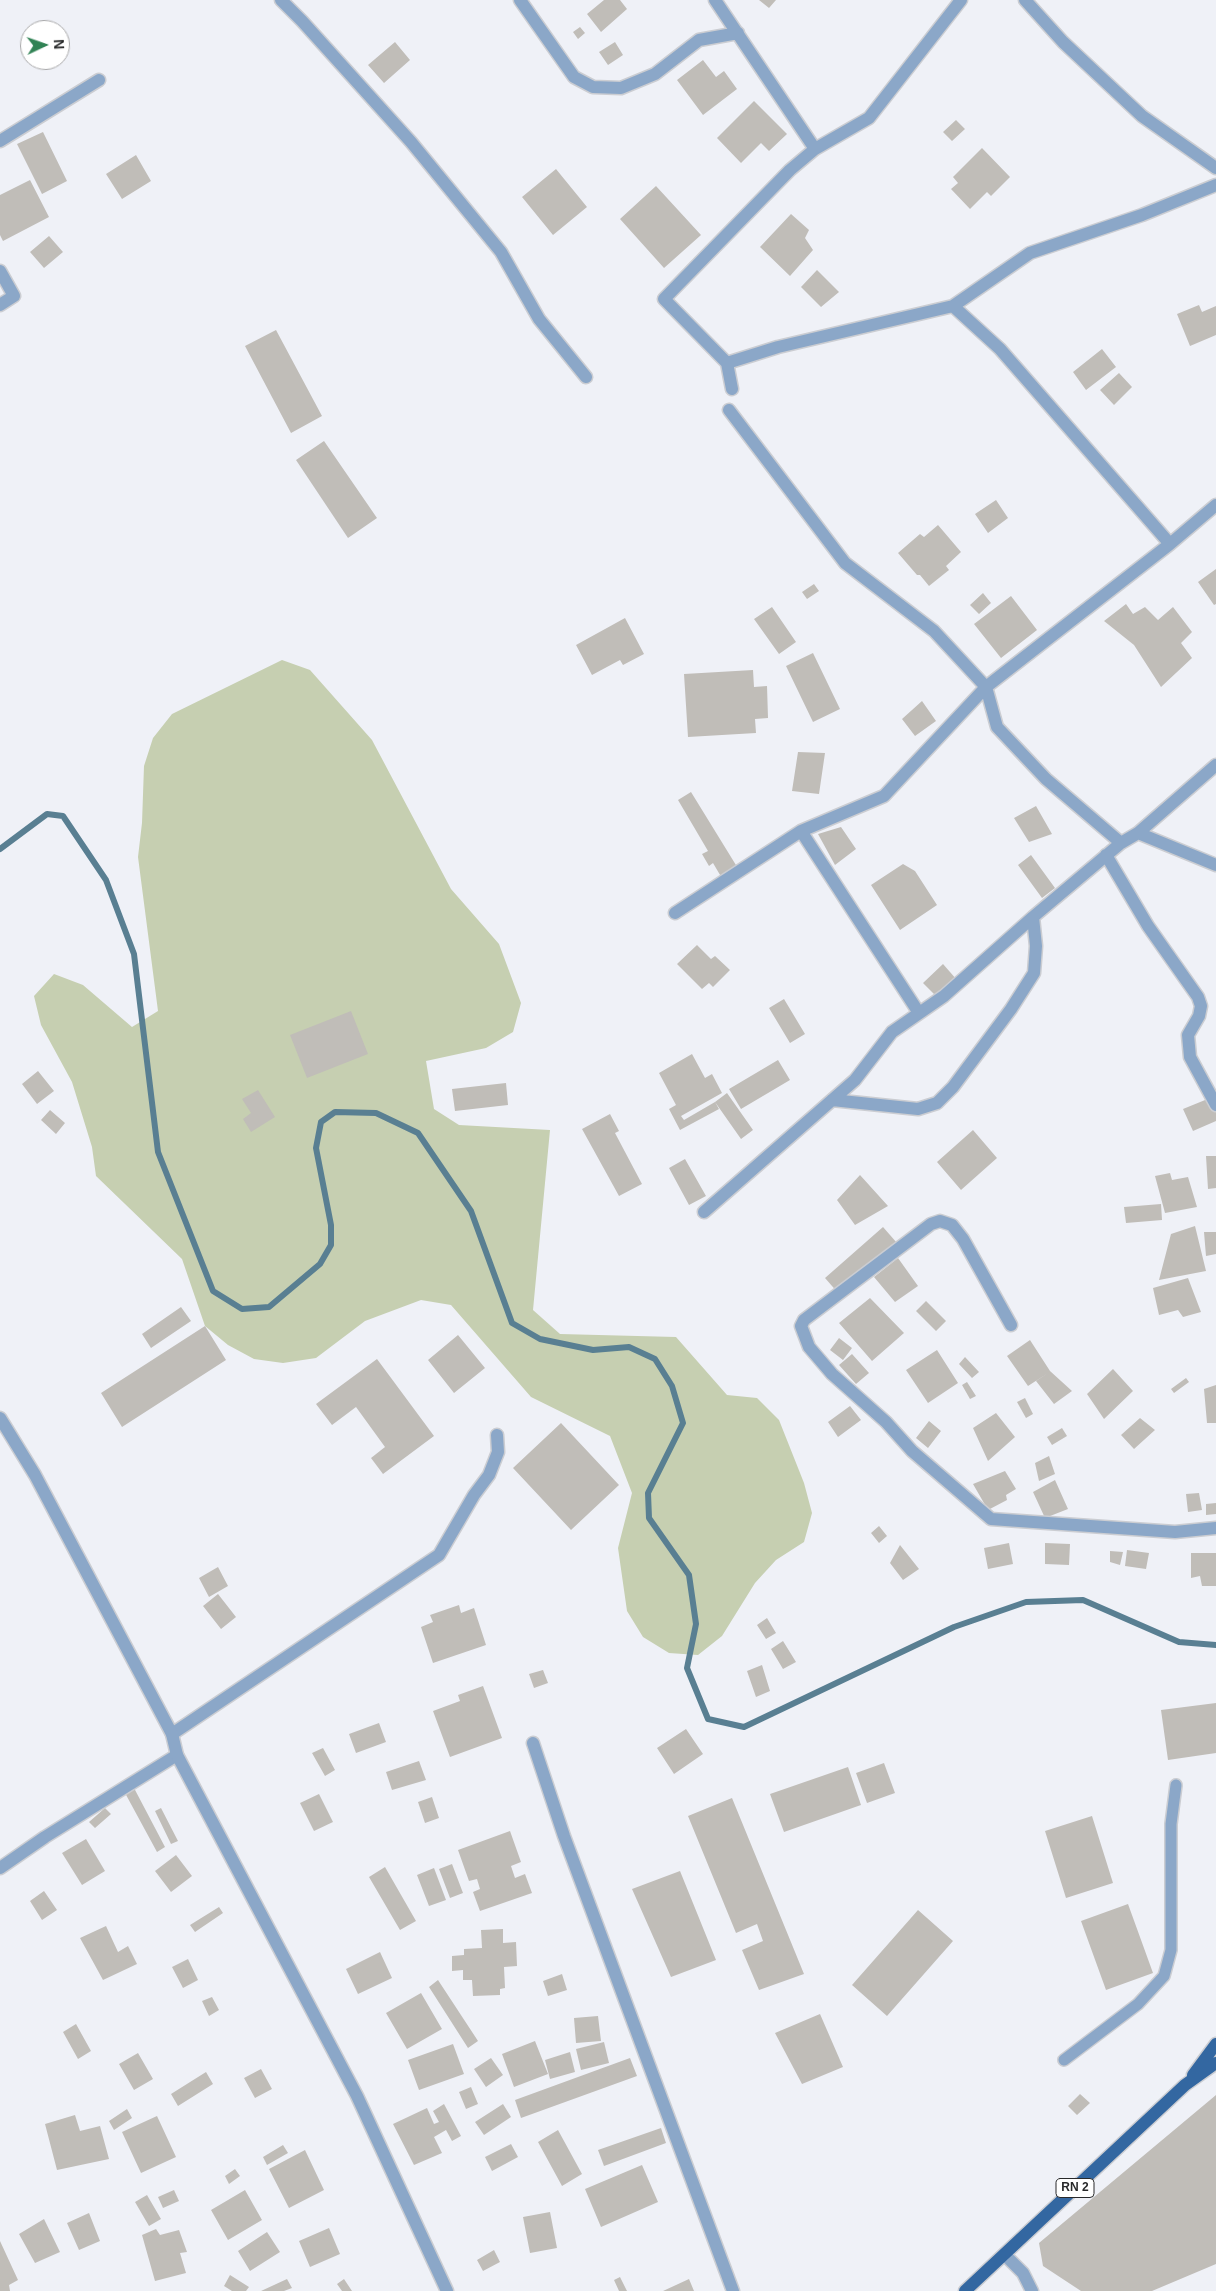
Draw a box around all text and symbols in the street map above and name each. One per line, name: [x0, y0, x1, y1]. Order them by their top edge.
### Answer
north arrow: [20, 20, 70, 70]
text: N: [51, 39, 67, 50]
road number: RN 2: [1056, 2178, 1094, 2198]

